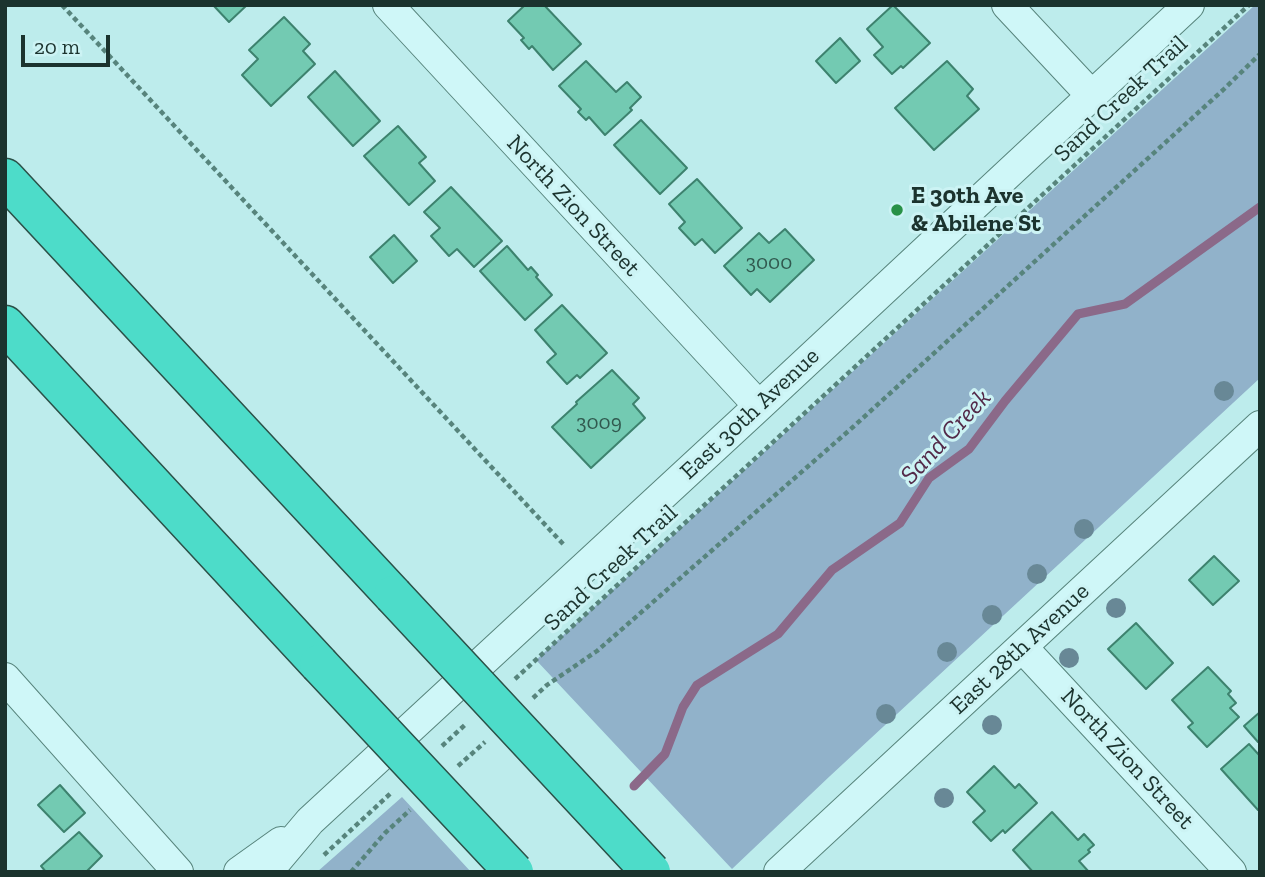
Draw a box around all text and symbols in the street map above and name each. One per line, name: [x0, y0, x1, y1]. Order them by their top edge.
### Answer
scale bar: [24, 21, 114, 65]
street label: Sand Creek Trail: [1048, 30, 1194, 168]
text: 20 m: [34, 34, 80, 59]
street label: North Zion Street: [500, 129, 646, 283]
place label: E 30th Ave & Abilene St: [911, 182, 1041, 238]
marker: E 30th Ave & Abilene St: [889, 202, 905, 218]
house number: 3000: [746, 250, 792, 276]
street label: East 30th Avenue: [674, 342, 826, 486]
water label: Sand Creek: [894, 383, 998, 491]
house number: 3009: [576, 410, 622, 436]
street label: Sand Creek Trail: [538, 499, 684, 637]
street label: East 28th Avenue: [944, 577, 1096, 721]
street label: North Zion Street: [1054, 682, 1200, 836]

